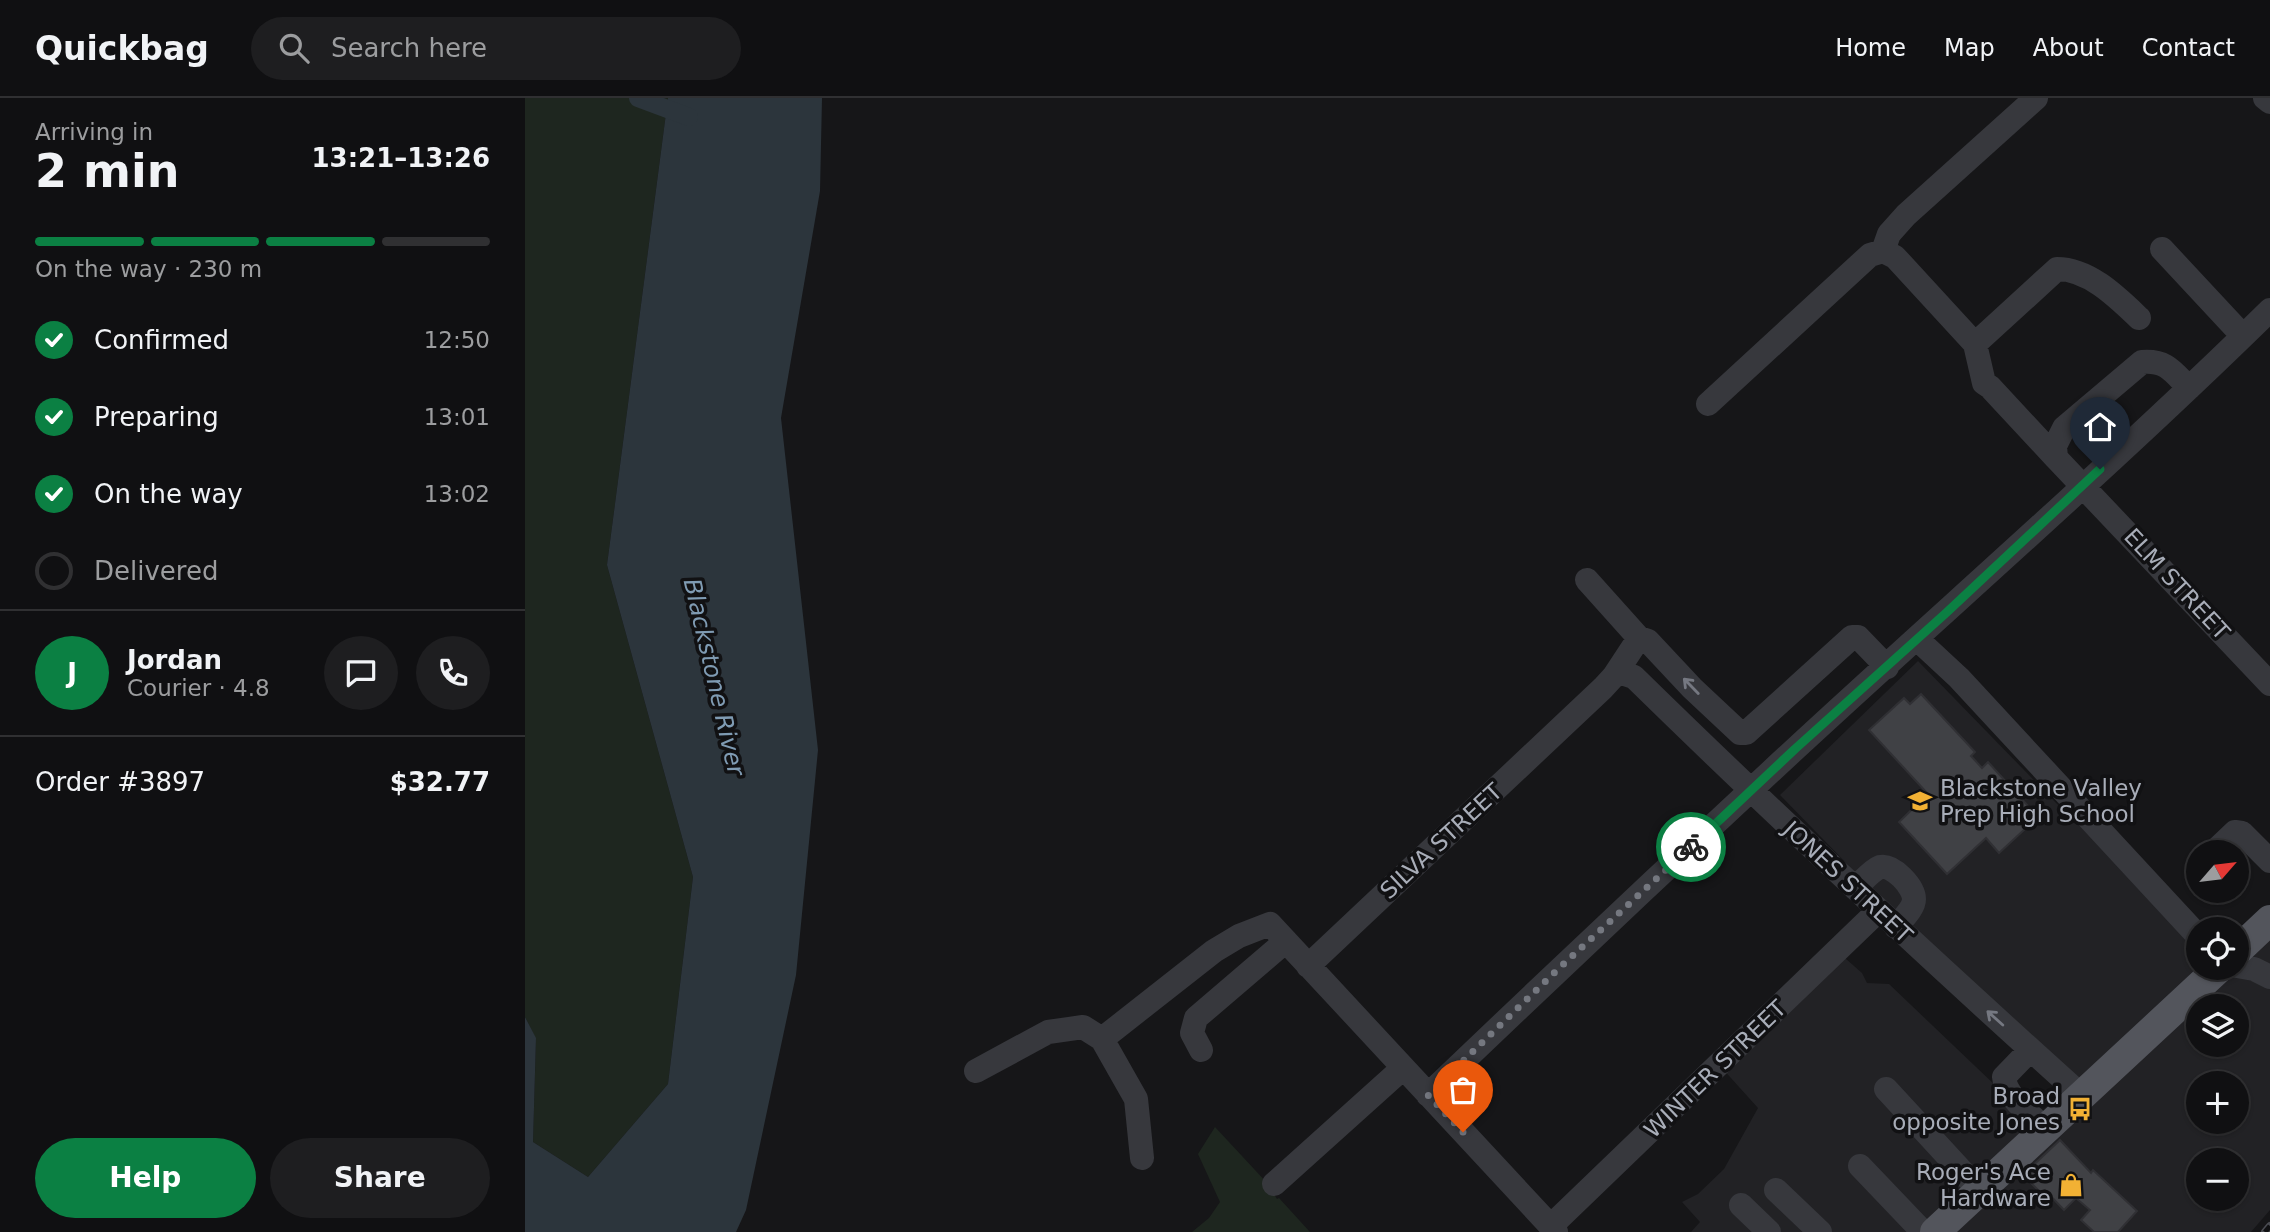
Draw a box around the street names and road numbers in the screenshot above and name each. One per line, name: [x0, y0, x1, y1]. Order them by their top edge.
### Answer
street label: ELM STREET: [2119, 523, 2236, 646]
street label: SILVA STREET: [1375, 777, 1508, 904]
street label: JONES STREET: [1777, 814, 1918, 949]
street label: WINTER STREET: [1639, 994, 1792, 1143]

